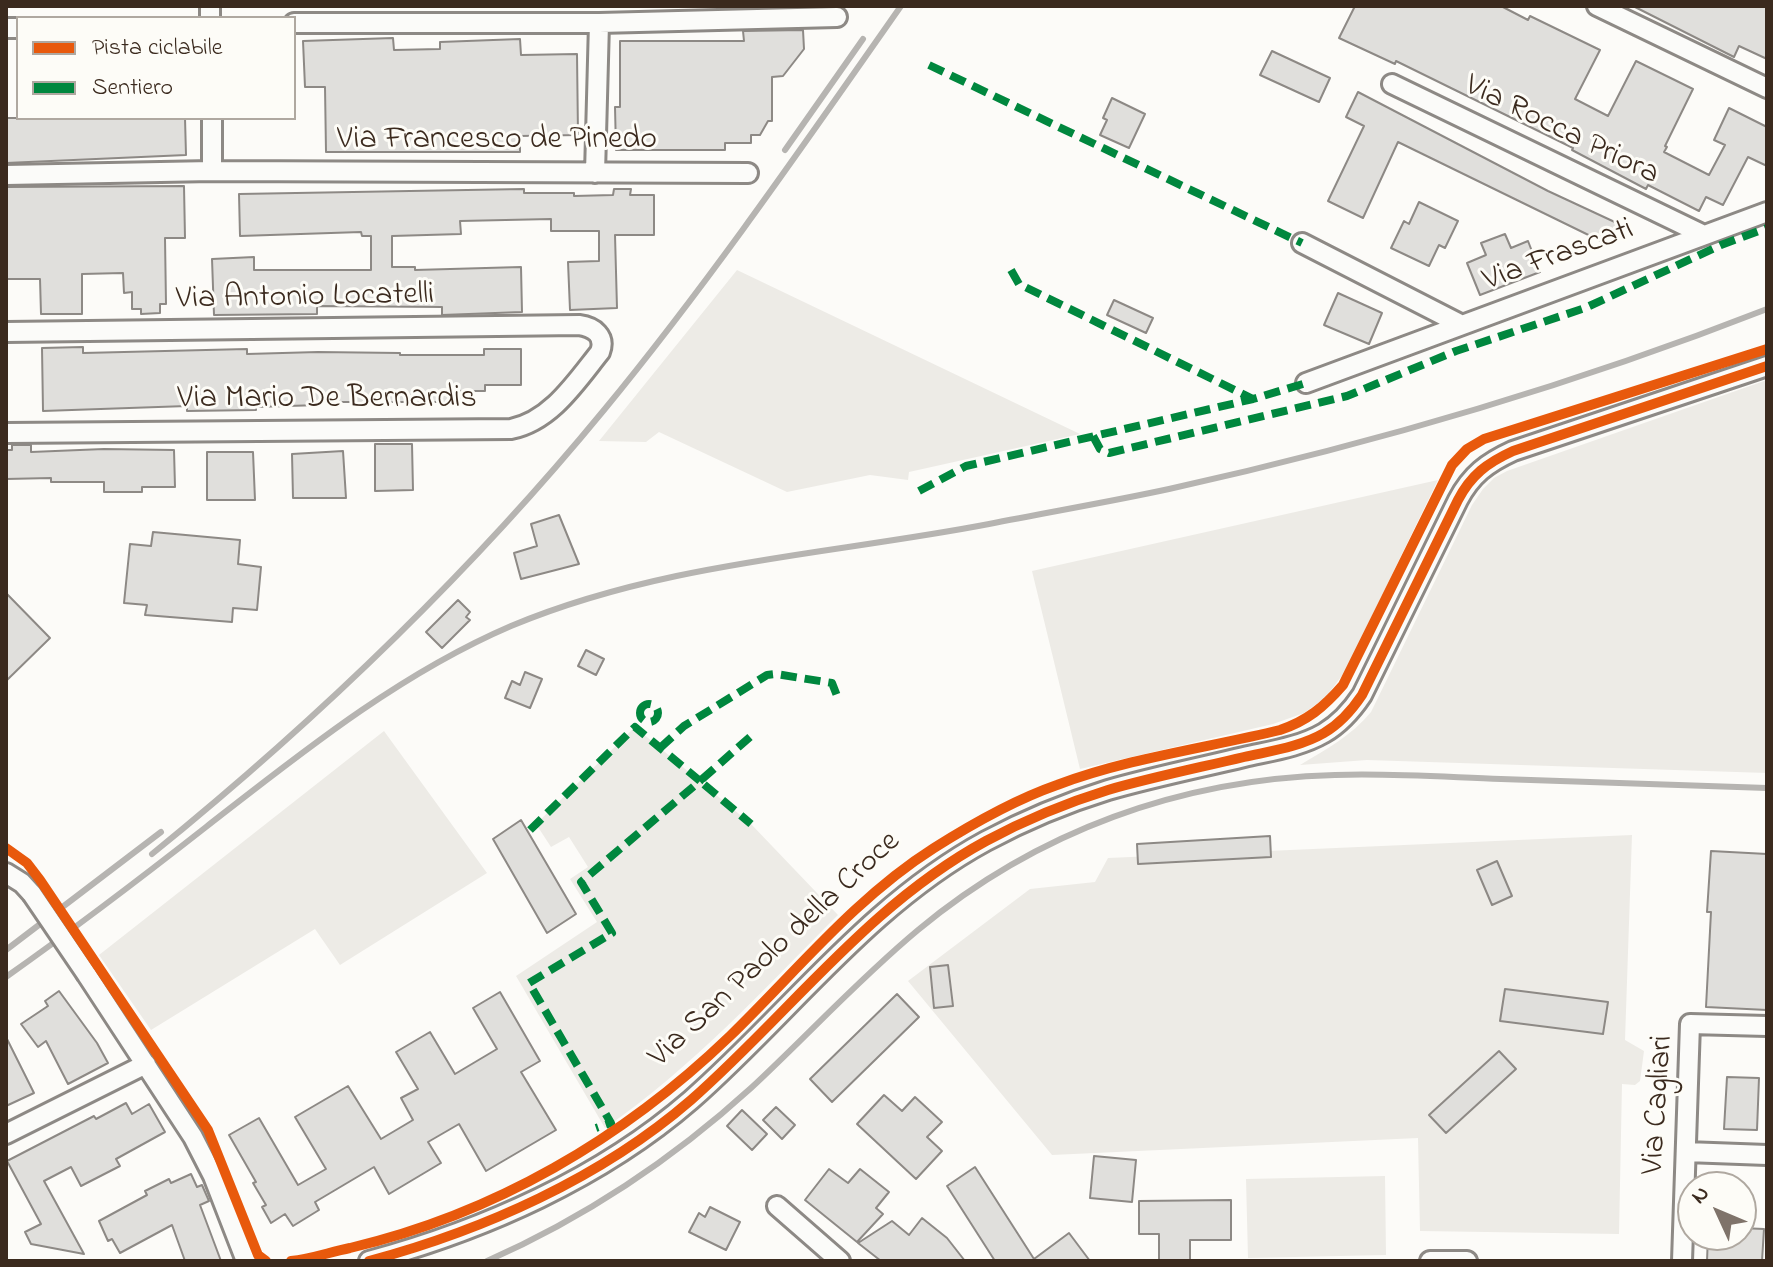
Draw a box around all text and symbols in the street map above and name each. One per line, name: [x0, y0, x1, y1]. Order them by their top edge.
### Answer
legend: [16, 16, 296, 120]
text: Pista ciclabile: [92, 31, 222, 66]
street label: Via Rocca Priora: [1457, 68, 1665, 196]
text: Sentiero: [92, 71, 173, 106]
street label: Via Francesco de Pinedo: [337, 123, 657, 161]
street label: Via Frascati: [1479, 212, 1639, 302]
street label: Via Antonio Locatelli: [176, 278, 434, 320]
street label: Via Mario De Bernardis: [177, 382, 477, 420]
street label: Via San Paolo della Croce: [642, 824, 910, 1078]
street label: Via Cagliari: [1636, 1034, 1684, 1176]
north arrow: [1677, 1171, 1757, 1251]
text: N: [1684, 1179, 1718, 1212]

